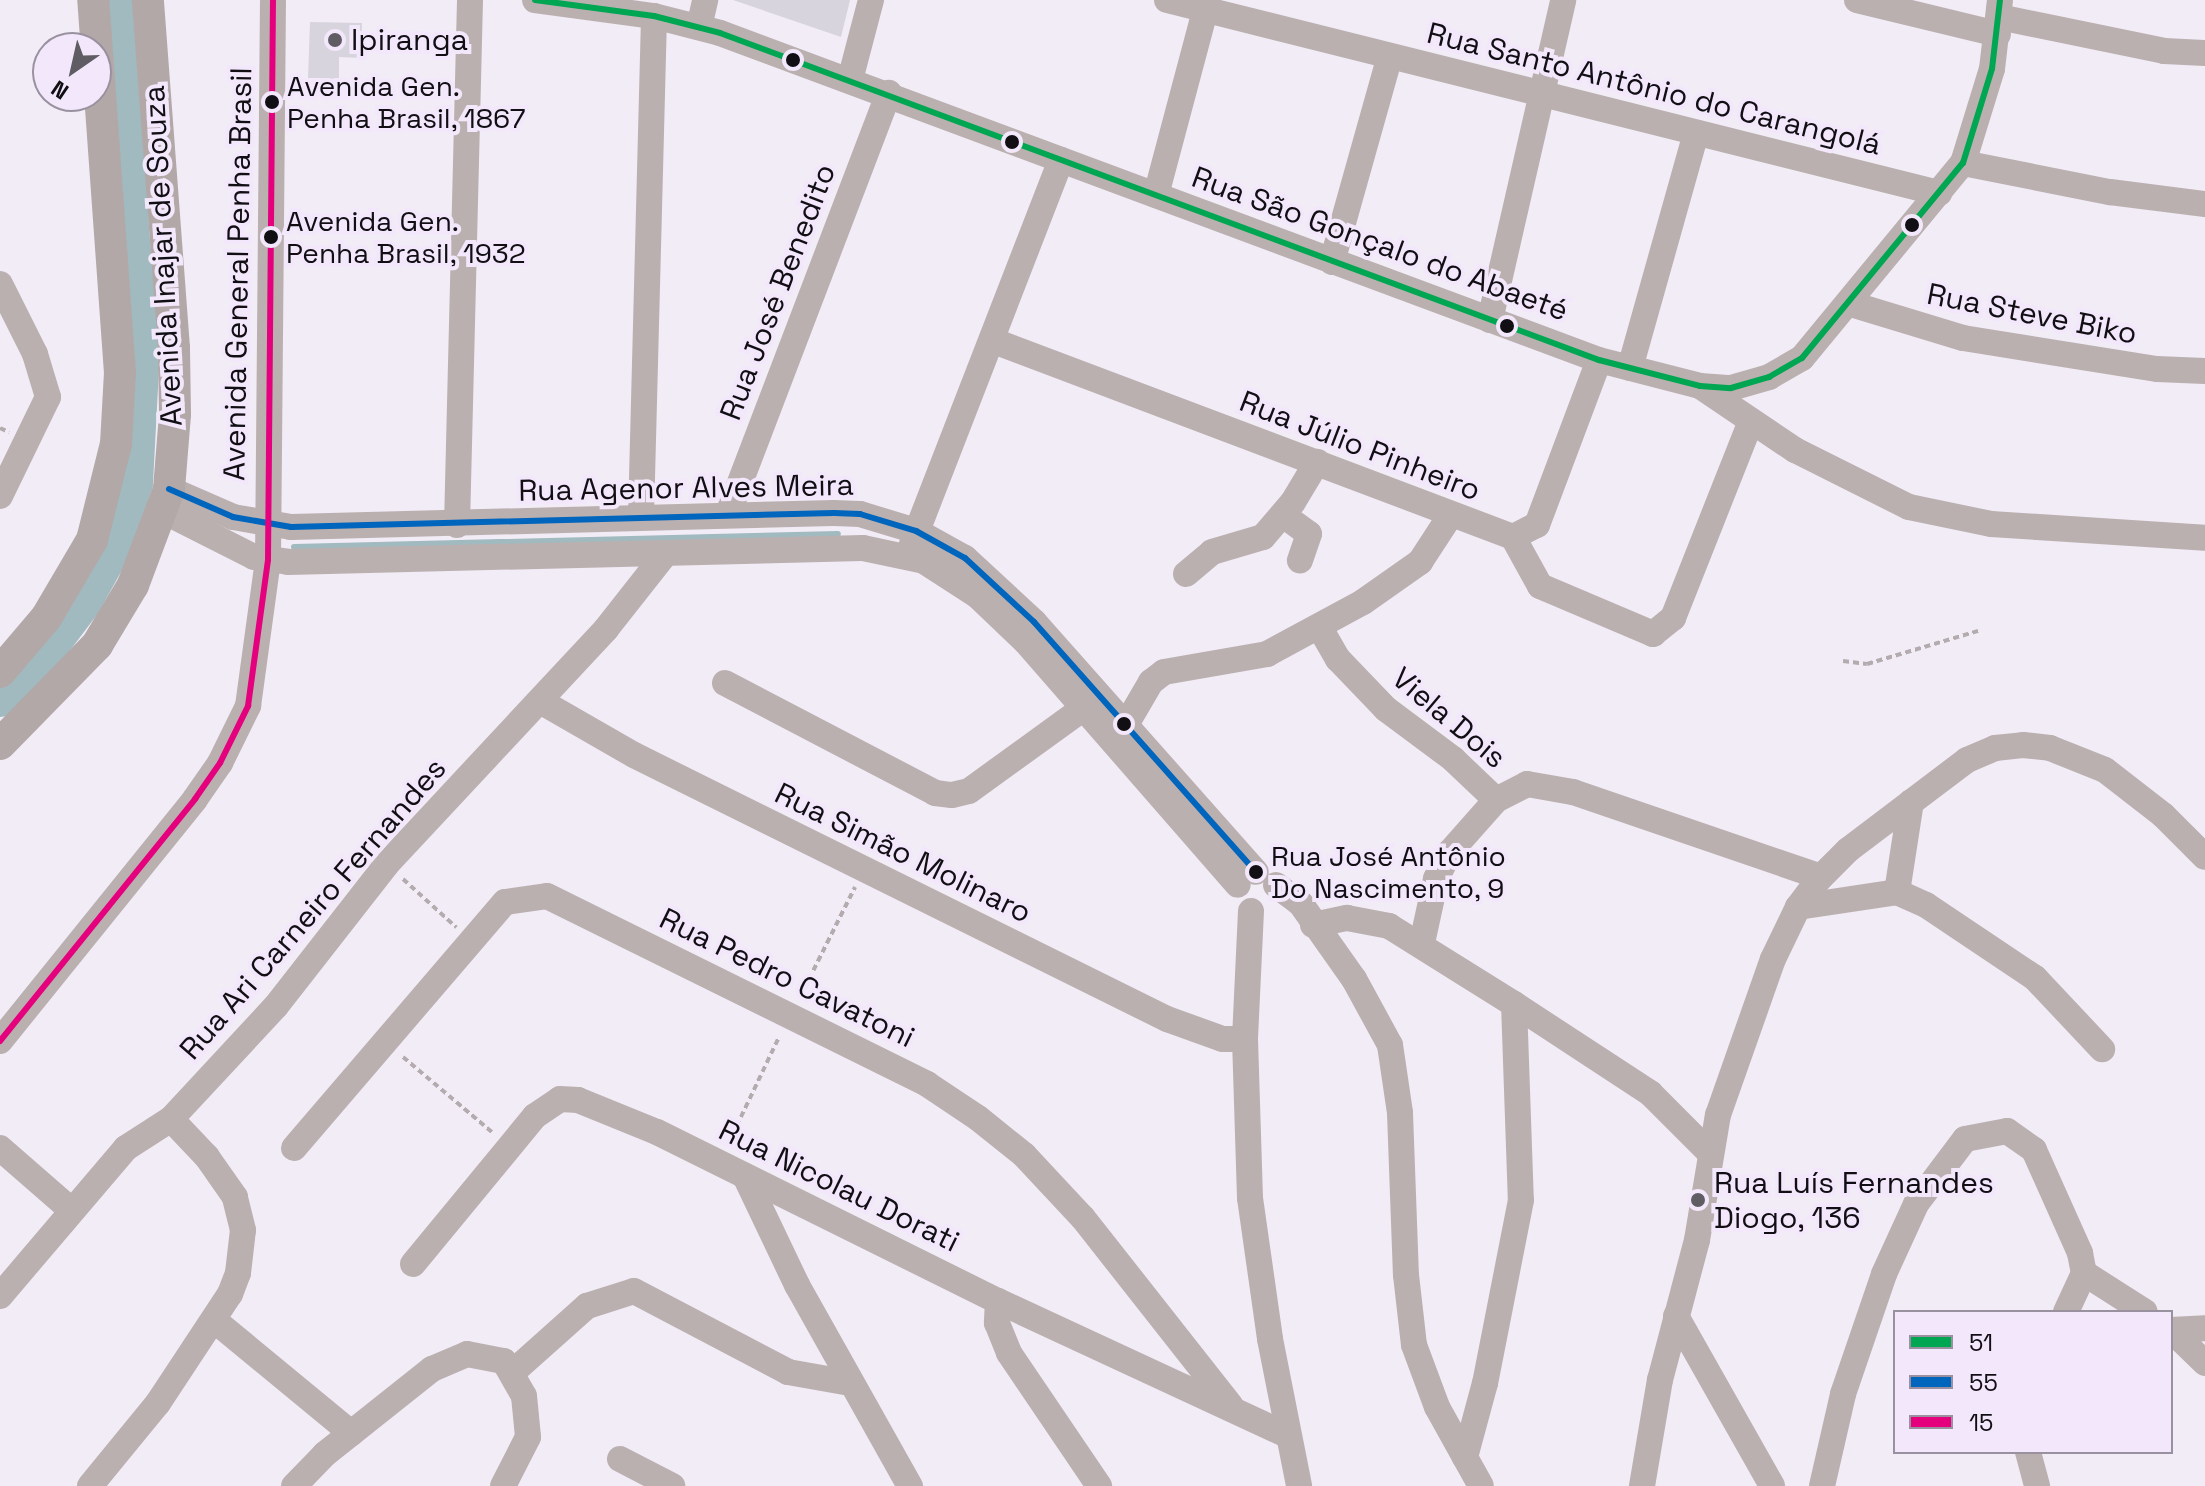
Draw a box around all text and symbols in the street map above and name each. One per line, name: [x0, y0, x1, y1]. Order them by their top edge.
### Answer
street label: Rua Santo Antônio do Carangolá: [1423, 15, 1885, 163]
place label: Ipiranga: [351, 22, 468, 58]
marker: Ipiranga: [326, 31, 344, 49]
north arrow: [32, 32, 112, 112]
unlabelled marker: [785, 52, 801, 68]
street label: Avenida General Penha Brasil: [216, 67, 260, 481]
place label: Avenida Gen. Penha Brasil, 1867: [287, 69, 527, 135]
text: N: [46, 75, 74, 106]
street label: Avenida Inajar de Souza: [136, 85, 190, 427]
marker: Avenida Gen. Penha Brasil, 1867: [264, 94, 280, 110]
unlabelled marker: [1004, 134, 1020, 150]
street label: Rua José Benedito: [713, 159, 843, 425]
street label: Rua São Gonçalo do Abaeté: [1187, 159, 1573, 329]
place label: Avenida Gen. Penha Brasil, 1932: [286, 204, 526, 270]
unlabelled marker: [1904, 217, 1920, 233]
marker: Avenida Gen. Penha Brasil, 1932: [263, 229, 279, 245]
street label: Rua Steve Biko: [1924, 276, 2140, 352]
unlabelled marker: [1499, 318, 1515, 334]
street label: Rua Júlio Pinheiro: [1234, 383, 1486, 509]
street label: Rua Agenor Alves Meira: [518, 467, 854, 509]
street label: Viela Dois: [1385, 660, 1513, 776]
unlabelled marker: [1116, 716, 1132, 732]
street label: Rua Ari Carneiro Fernandes: [172, 751, 454, 1067]
street label: Rua Simão Molinaro: [769, 775, 1037, 931]
place label: Rua José Antônio Do Nascimento, 9: [1271, 839, 1506, 905]
marker: Rua José Antônio Do Nascimento, 9: [1248, 864, 1264, 880]
street label: Rua Pedro Cavatoni: [654, 901, 920, 1055]
street label: Rua Nicolau Dorati: [713, 1112, 965, 1260]
place label: Rua Luís Fernandes Diogo, 136: [1714, 1165, 1994, 1236]
marker: Rua Luís Fernandes Diogo, 136: [1689, 1191, 1707, 1209]
legend: [1893, 1310, 2173, 1454]
text: 51: [1969, 1327, 1993, 1358]
text: 55: [1969, 1367, 1998, 1398]
text: 15: [1969, 1407, 1993, 1438]

